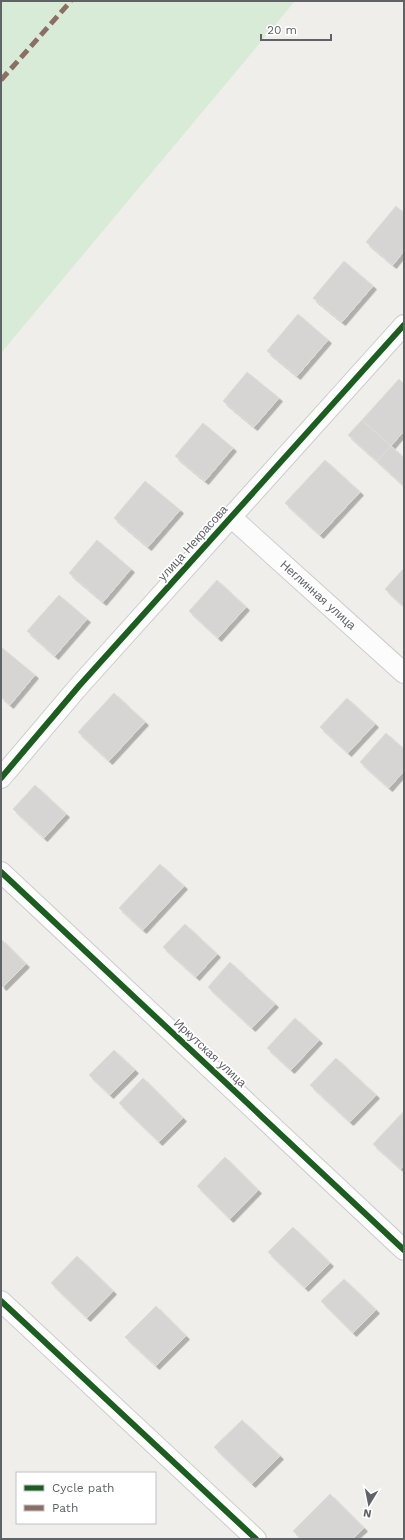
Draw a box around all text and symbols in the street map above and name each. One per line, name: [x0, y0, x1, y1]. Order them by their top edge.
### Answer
scale bar: [261, 16, 331, 42]
text: 20 m: [267, 23, 297, 37]
street label: улица Некрасова: [155, 502, 231, 584]
street label: Неглинная улица: [277, 557, 359, 633]
street label: Иркутская улица: [171, 1016, 249, 1090]
legend: [16, 1472, 156, 1524]
text: Cycle path: [52, 1481, 114, 1495]
north arrow: [349, 1484, 389, 1524]
text: Path: [52, 1501, 78, 1515]
text: N: [362, 1506, 372, 1520]

